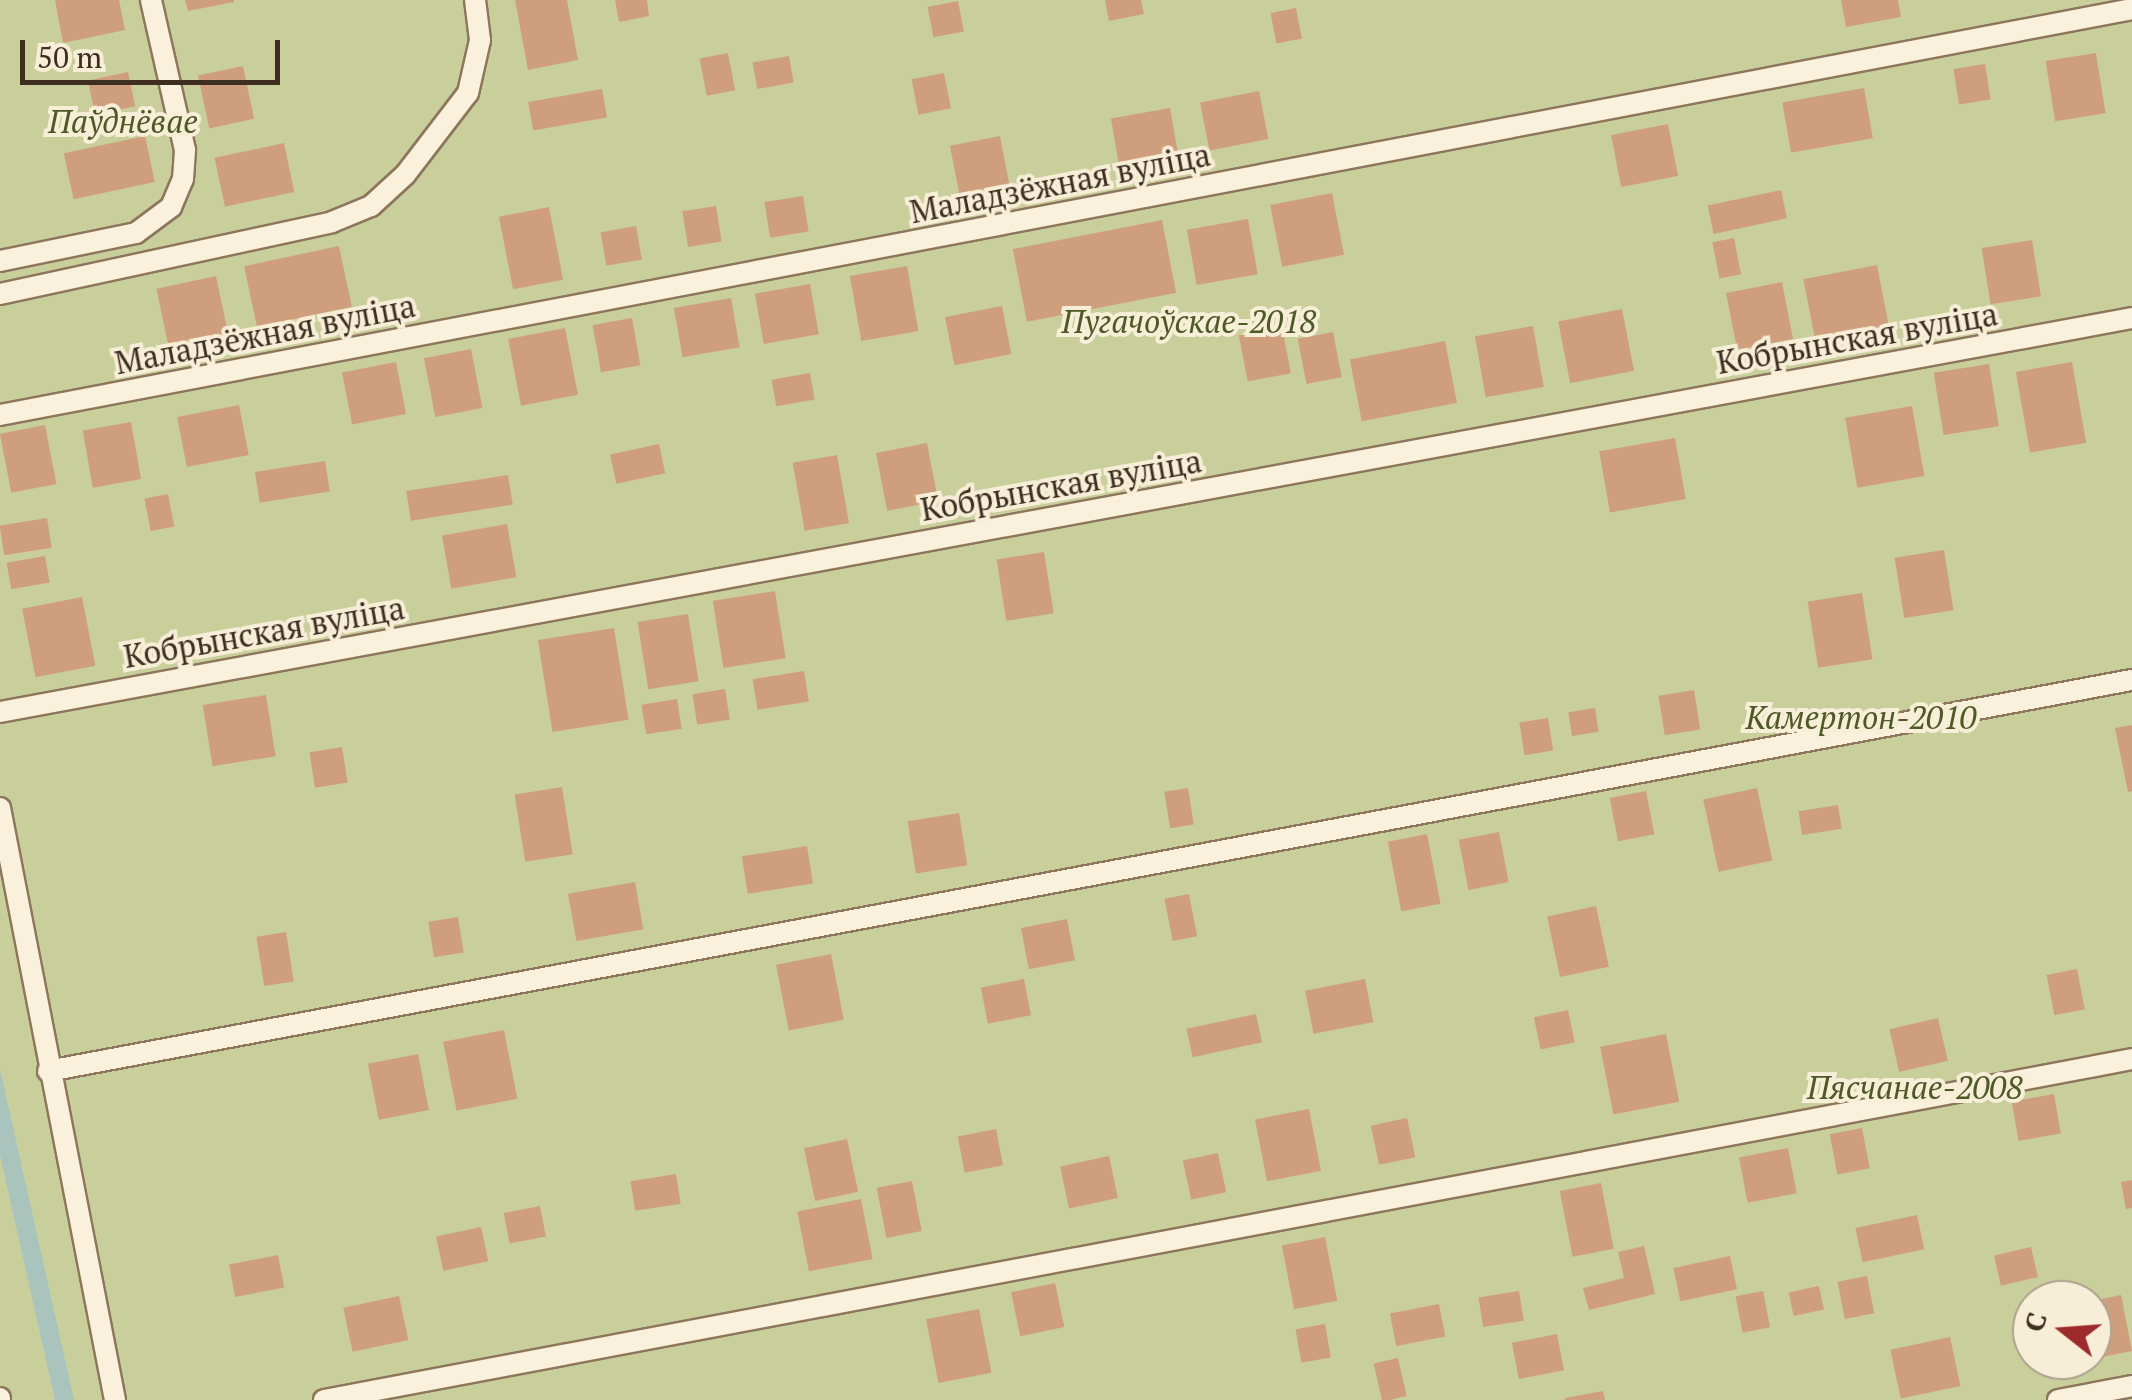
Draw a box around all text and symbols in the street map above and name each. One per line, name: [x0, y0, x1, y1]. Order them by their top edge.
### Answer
scale bar: [25, 20, 285, 82]
text: 50 m: [37, 37, 102, 77]
park label: Паўднёвае: [48, 102, 198, 140]
street label: Маладзёжная вуліца: [907, 135, 1213, 231]
street label: Маладзёжная вуліца: [112, 286, 418, 382]
street label: Кобрынская вуліца: [1714, 294, 2000, 382]
park label: Пугачоўскае-2018: [1061, 302, 1317, 340]
street label: Кобрынская вуліца: [918, 441, 1204, 529]
street label: Кобрынская вуліца: [121, 588, 407, 676]
park label: Камертон-2010: [1745, 698, 1977, 736]
park label: Пясчанае-2008: [1807, 1068, 2023, 1106]
north arrow: [2012, 1280, 2112, 1380]
text: С: [2014, 1308, 2055, 1336]

